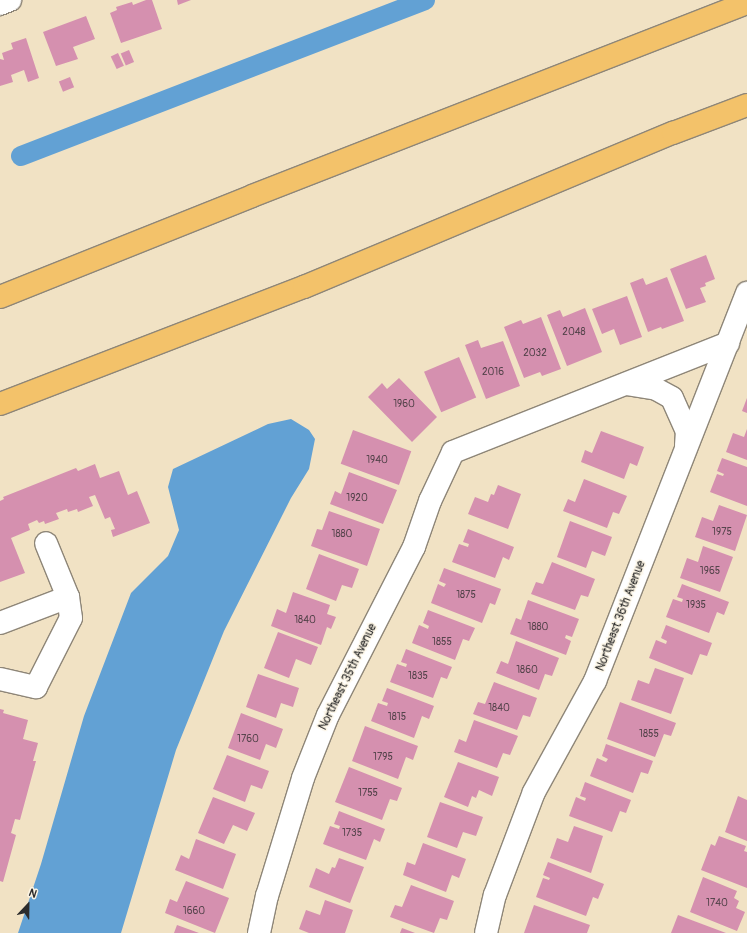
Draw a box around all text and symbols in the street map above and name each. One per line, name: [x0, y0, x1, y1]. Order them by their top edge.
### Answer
house number: 2048: [562, 327, 586, 339]
house number: 2032: [523, 348, 547, 360]
house number: 2016: [482, 367, 504, 379]
house number: 1960: [393, 399, 415, 411]
house number: 1940: [366, 455, 388, 467]
house number: 1920: [346, 493, 368, 505]
house number: 1975: [712, 527, 732, 539]
house number: 1880: [332, 529, 352, 541]
street label: Northeast 36th Avenue: [593, 559, 649, 673]
house number: 1965: [700, 566, 720, 578]
house number: 1875: [456, 590, 476, 602]
house number: 1935: [686, 600, 706, 612]
house number: 1840: [294, 615, 316, 627]
street label: Northeast 35th Avenue: [316, 621, 380, 733]
house number: 1880: [528, 622, 548, 634]
house number: 1855: [432, 637, 452, 649]
house number: 1860: [516, 665, 538, 677]
house number: 1835: [408, 671, 428, 683]
house number: 1840: [488, 703, 510, 715]
house number: 1815: [388, 712, 406, 724]
house number: 1855: [639, 729, 659, 741]
house number: 1760: [237, 734, 259, 746]
house number: 1795: [373, 752, 393, 764]
house number: 1755: [358, 788, 378, 800]
house number: 1735: [342, 828, 362, 840]
north arrow: [8, 885, 48, 925]
text: N: [27, 886, 39, 901]
house number: 1740: [706, 898, 728, 910]
house number: 1660: [183, 906, 205, 918]

